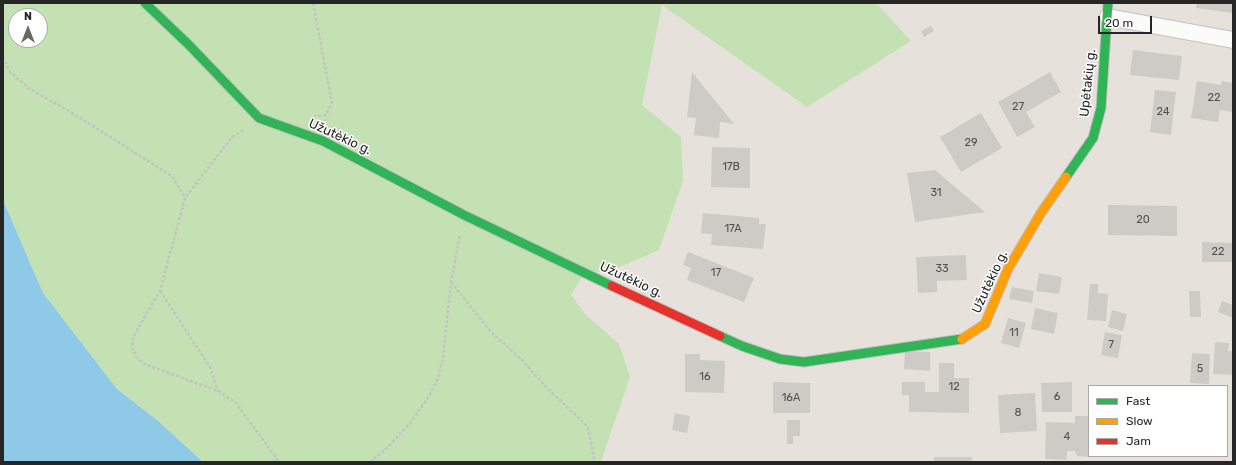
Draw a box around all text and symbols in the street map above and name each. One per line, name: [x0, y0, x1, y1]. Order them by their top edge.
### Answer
north arrow: [8, 8, 48, 48]
scale bar: [1100, 8, 1154, 34]
text: N: [24, 10, 32, 23]
text: 20 m: [1105, 16, 1133, 30]
street label: Upėtakių g.: [1077, 48, 1099, 118]
house number: 22: [1208, 91, 1220, 105]
house number: 27: [1012, 100, 1024, 114]
house number: 24: [1156, 105, 1170, 119]
street label: Užutėkio g.: [306, 116, 374, 158]
house number: 29: [965, 136, 977, 150]
house number: 17B: [722, 160, 740, 174]
house number: 31: [930, 186, 942, 200]
house number: 20: [1136, 213, 1150, 227]
house number: 17A: [724, 222, 742, 236]
house number: 22: [1212, 245, 1224, 259]
street label: Užutėkio g.: [969, 248, 1011, 316]
street label: Užutėkio g.: [597, 259, 665, 301]
house number: 33: [935, 262, 949, 276]
house number: 17: [711, 266, 721, 280]
house number: 11: [1009, 326, 1019, 340]
house number: 7: [1108, 338, 1114, 352]
house number: 5: [1197, 362, 1203, 376]
house number: 16: [699, 370, 711, 384]
house number: 12: [948, 380, 960, 394]
legend: [1088, 385, 1228, 457]
house number: 6: [1054, 390, 1060, 404]
house number: 16A: [782, 391, 800, 405]
text: Fast: [1126, 394, 1150, 408]
house number: 8: [1015, 406, 1021, 420]
text: Slow: [1126, 414, 1153, 428]
house number: 4: [1064, 430, 1070, 444]
text: Jam: [1126, 434, 1151, 448]

